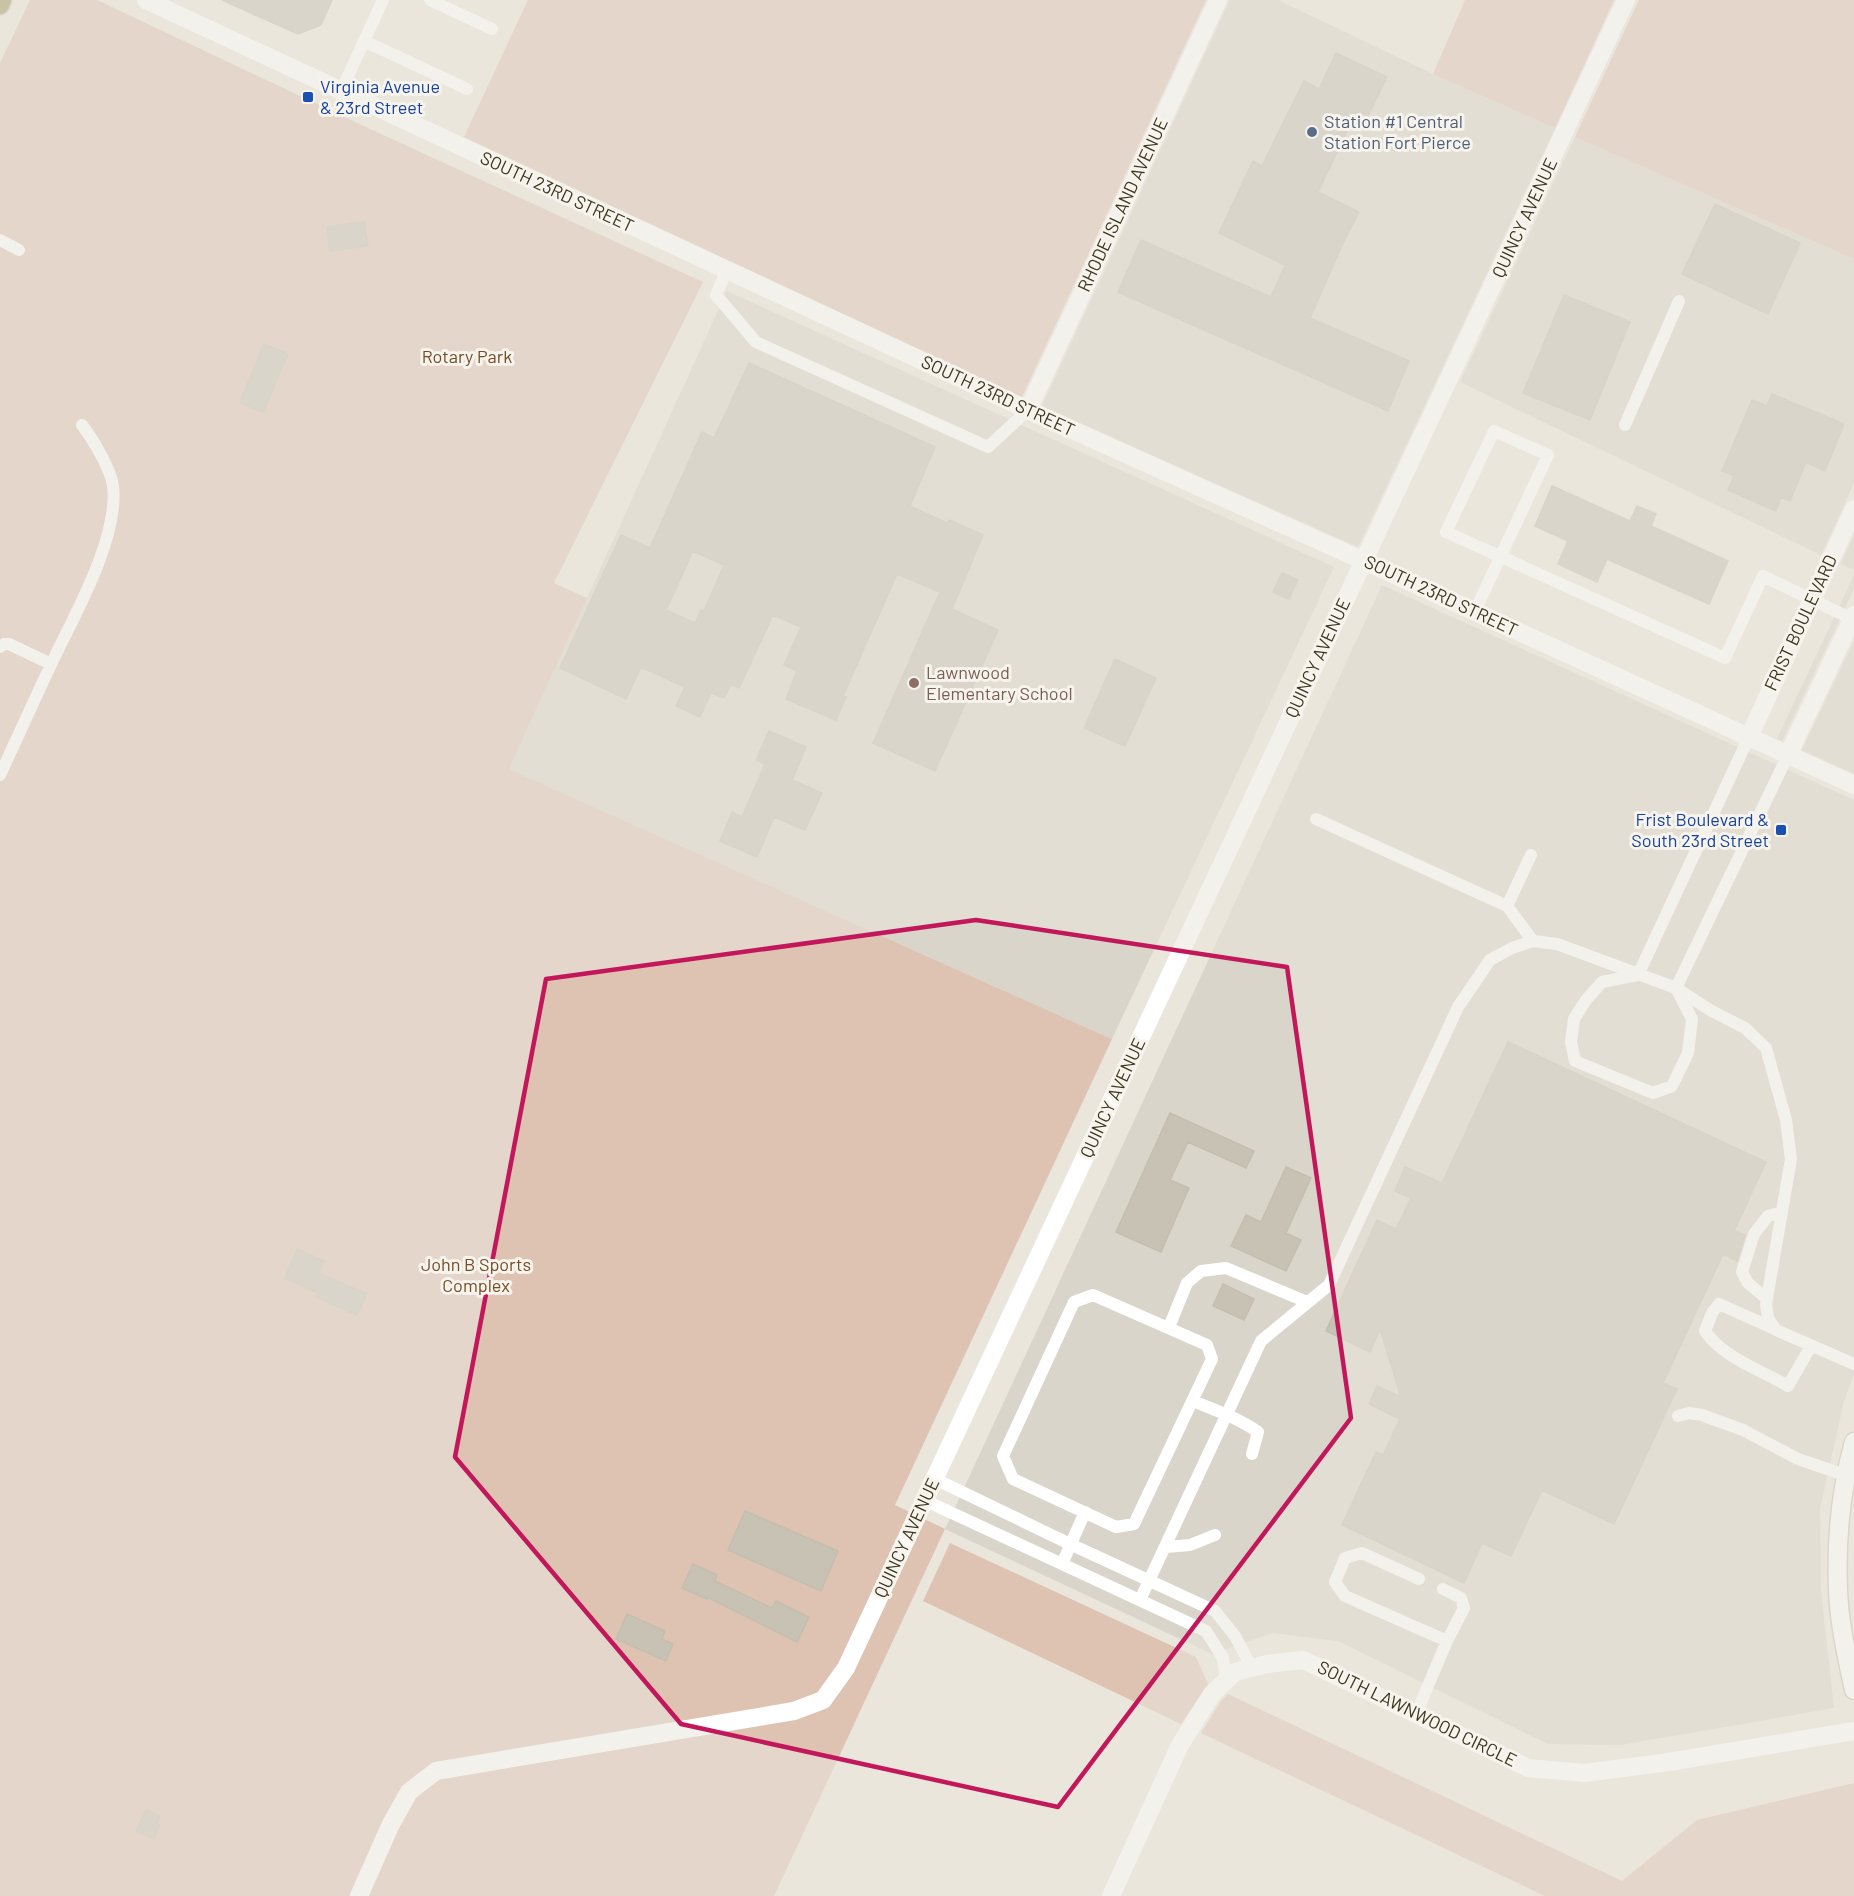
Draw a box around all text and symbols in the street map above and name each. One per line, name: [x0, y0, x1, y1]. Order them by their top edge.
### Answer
place label: Virginia Avenue & 23rd Street: [320, 75, 440, 118]
marker: Virginia Avenue & 23rd Street: [301, 90, 315, 104]
place label: Station #1 Central Station Fort Pierce: [1324, 110, 1471, 153]
street label: RHODE ISLAND AVENUE: [1072, 114, 1172, 295]
marker: Station #1 Central Station Fort Pierce: [1305, 125, 1319, 139]
street label: SOUTH 23RD STREET: [477, 146, 638, 236]
street label: QUINCY AVENUE: [1487, 154, 1561, 281]
park label: Rotary Park: [422, 345, 512, 367]
street label: SOUTH 23RD STREET: [918, 350, 1079, 440]
street label: SOUTH 23RD STREET: [1361, 550, 1522, 640]
street label: FRIST BOULEVARD: [1759, 551, 1841, 694]
street label: QUINCY AVENUE: [1280, 594, 1354, 721]
place label: Lawnwood Elementary School: [926, 661, 1073, 704]
marker: Lawnwood Elementary School: [907, 676, 921, 690]
place label: Frist Boulevard & South 23rd Street: [1631, 808, 1769, 851]
marker: Frist Boulevard & South 23rd Street: [1774, 823, 1788, 837]
street label: QUINCY AVENUE: [1075, 1034, 1149, 1161]
park label: John B Sports Complex: [421, 1253, 531, 1296]
street label: QUINCY AVENUE: [869, 1474, 943, 1601]
street label: SOUTH LAWNWOOD CIRCLE: [1314, 1655, 1521, 1771]

